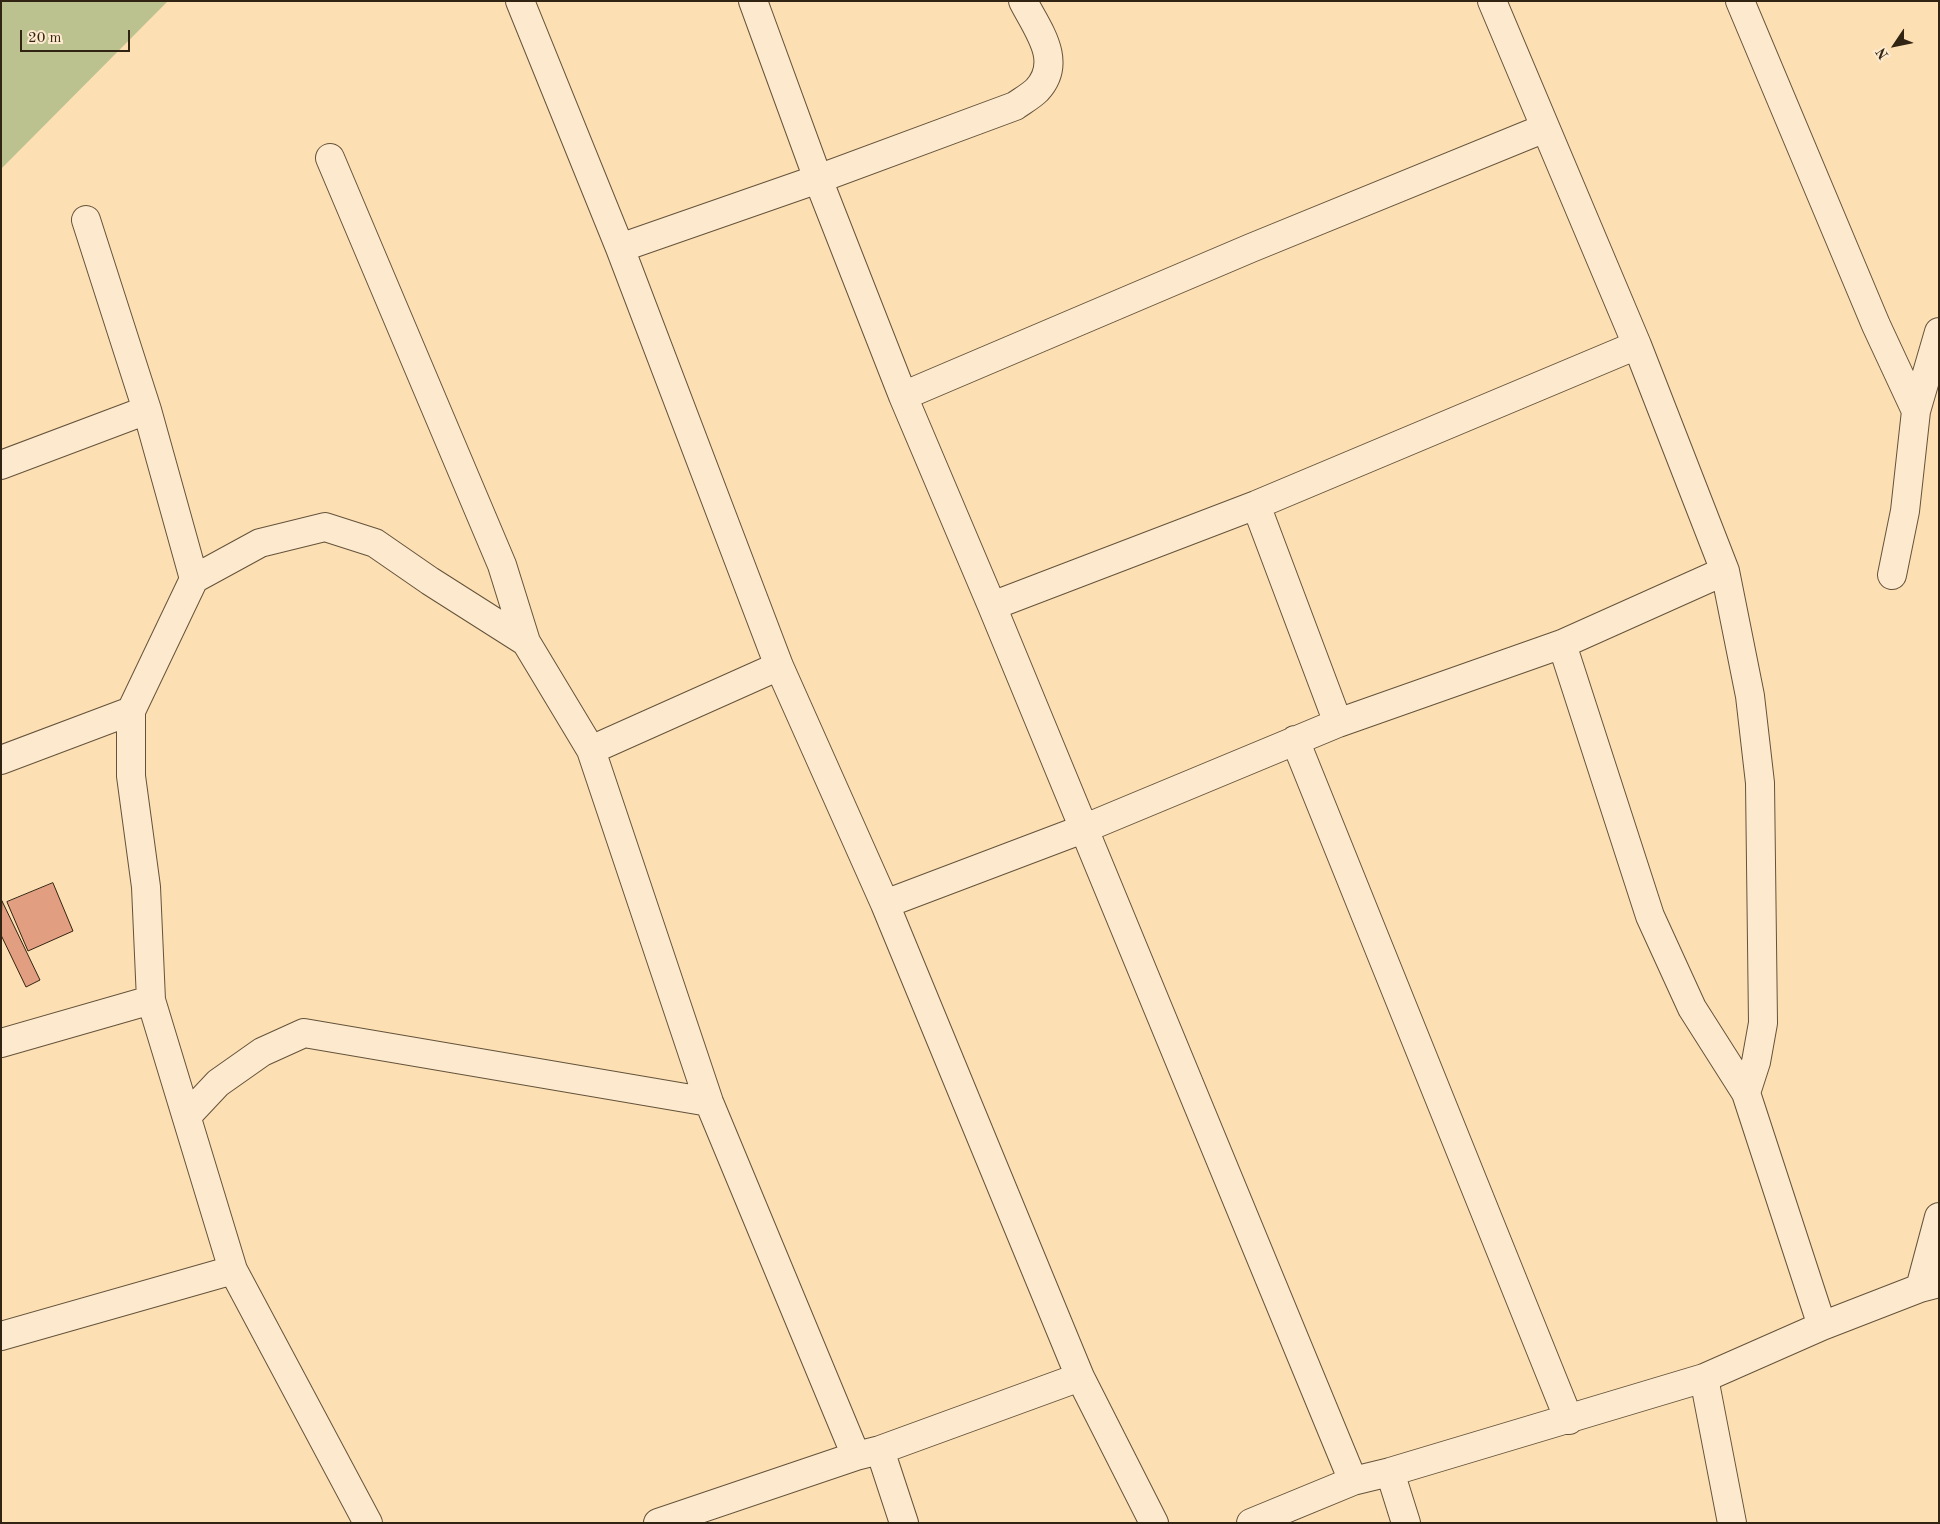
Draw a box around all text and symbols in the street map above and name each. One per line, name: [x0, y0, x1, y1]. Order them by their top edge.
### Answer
scale bar: [22, 20, 132, 52]
north arrow: [1870, 20, 1920, 70]
text: 20 m: [28, 31, 62, 46]
text: N: [1874, 45, 1891, 62]

